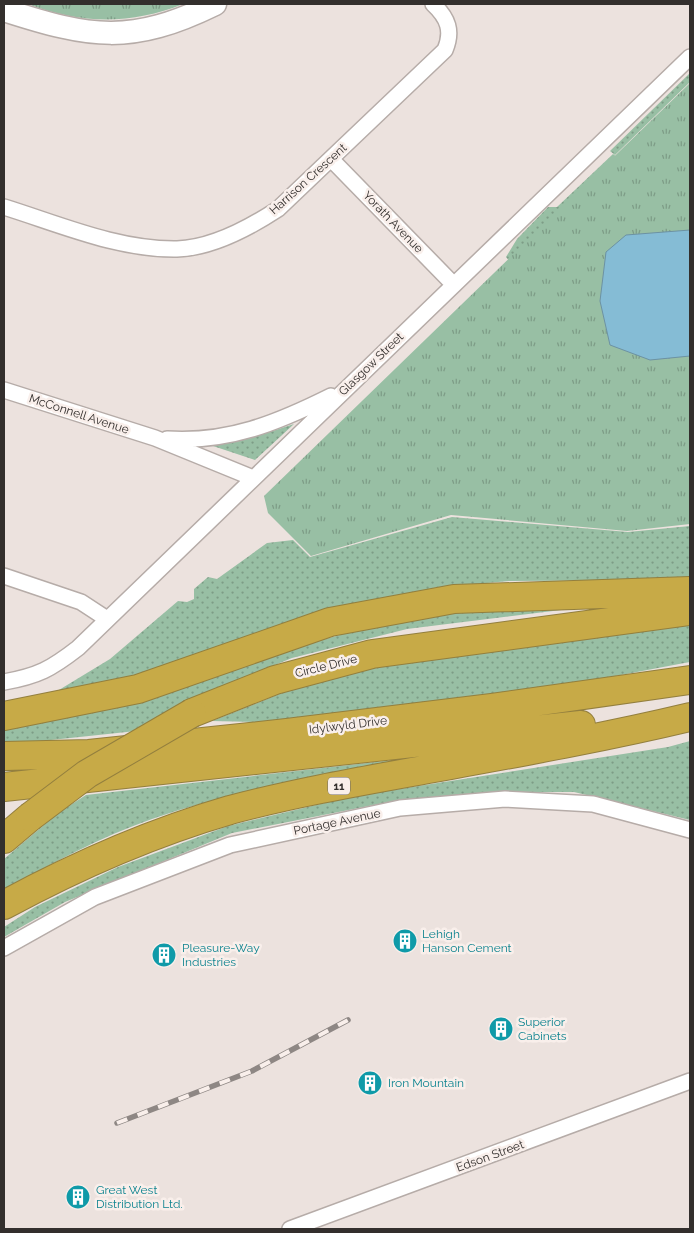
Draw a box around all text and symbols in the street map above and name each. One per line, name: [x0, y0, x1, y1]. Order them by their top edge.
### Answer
street label: Harrison Crescent: [267, 141, 349, 217]
street label: Yorath Avenue: [360, 188, 426, 256]
street label: Glasgow Street: [336, 330, 406, 398]
street label: McConnell Avenue: [27, 391, 131, 437]
street label: Circle Drive: [294, 652, 358, 680]
street label: Idylwyld Drive: [308, 713, 388, 737]
road number: 11: [328, 778, 350, 794]
street label: Portage Avenue: [292, 806, 382, 838]
place label: Lehigh Hanson Cement: [422, 927, 512, 955]
building icon: Lehigh Hanson Cement: [392, 928, 418, 954]
place label: Pleasure-Way Industries: [182, 941, 260, 969]
building icon: Pleasure-Way Industries: [151, 942, 177, 968]
place label: Superior Cabinets: [518, 1015, 567, 1043]
building icon: Superior Cabinets: [488, 1016, 514, 1042]
building icon: Iron Mountain: [357, 1070, 383, 1096]
place label: Iron Mountain: [388, 1076, 464, 1090]
street label: Edson Street: [454, 1137, 526, 1175]
place label: Great West Distribution Ltd.: [96, 1183, 183, 1211]
building icon: Great West Distribution Ltd.: [65, 1184, 91, 1210]

